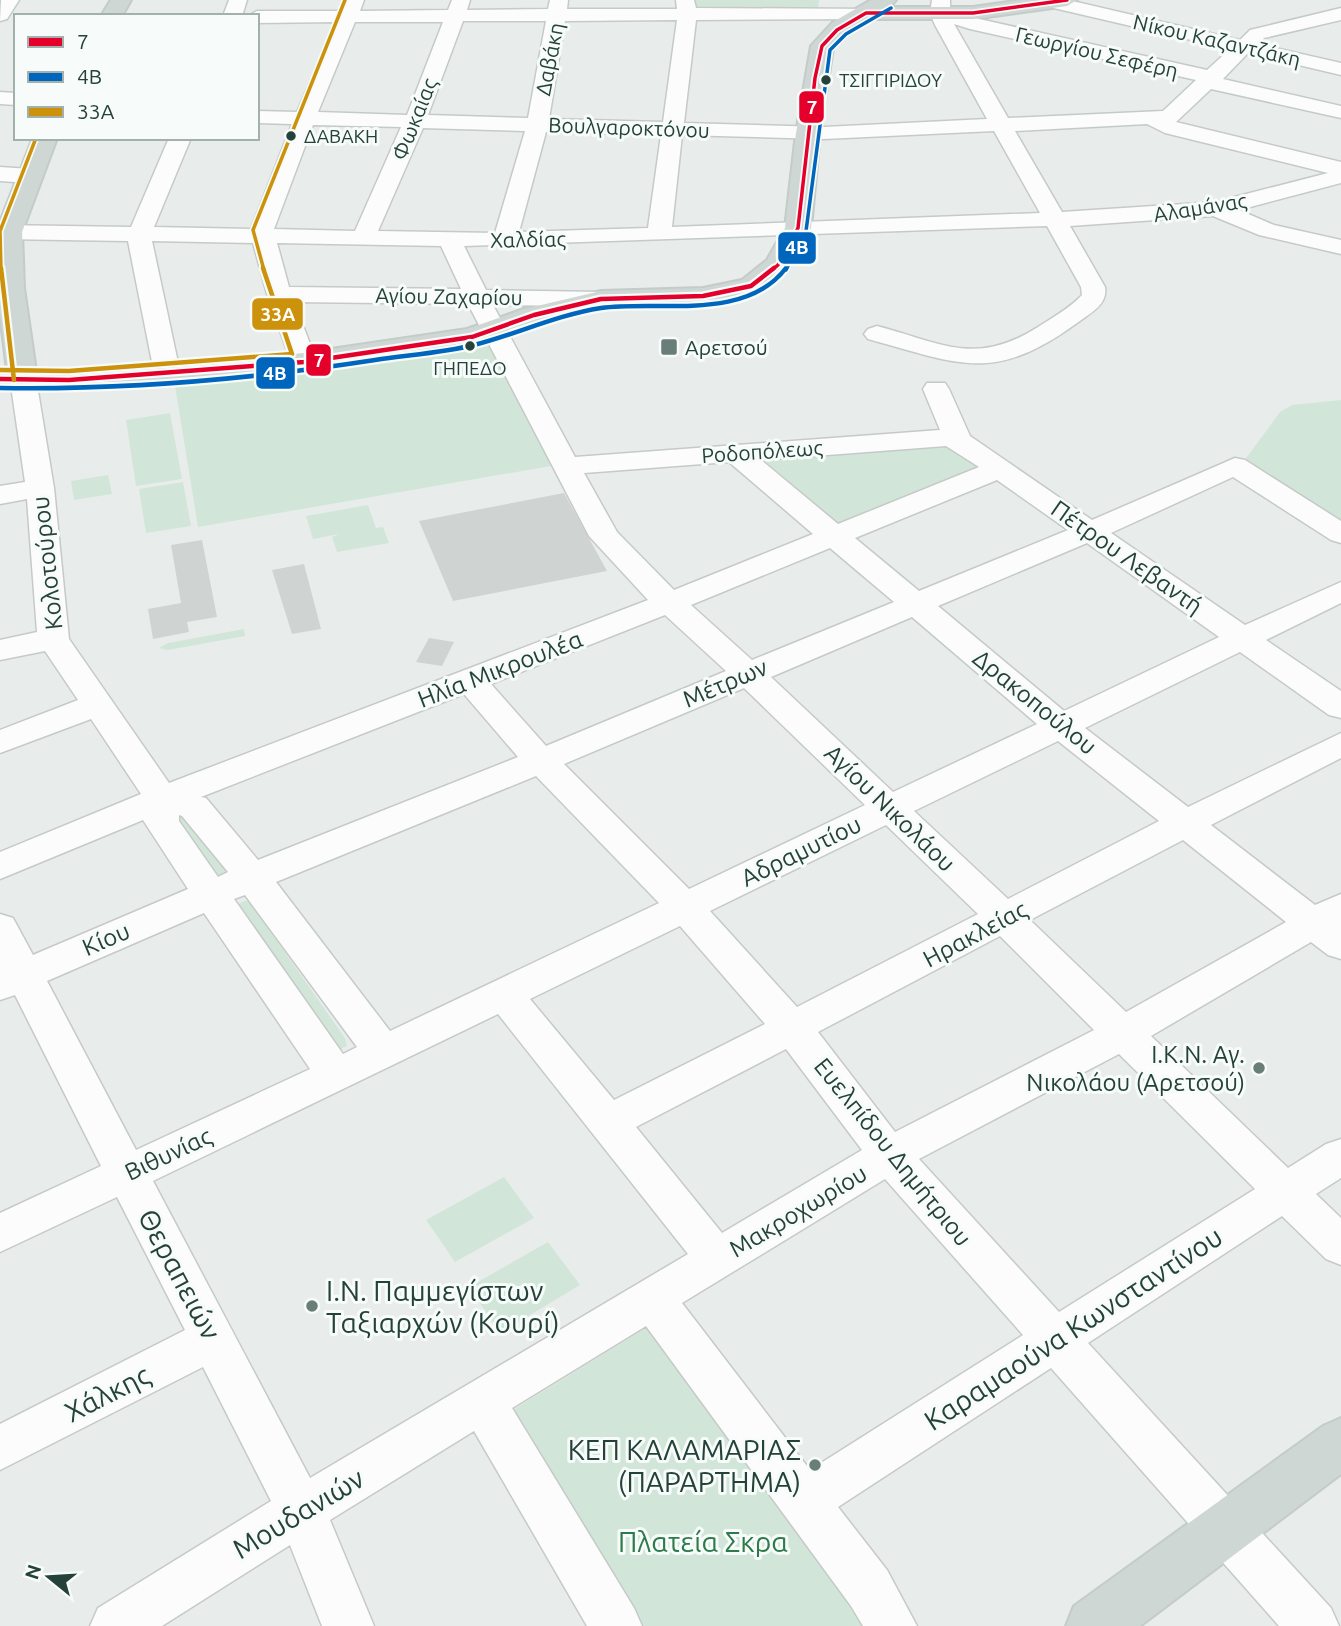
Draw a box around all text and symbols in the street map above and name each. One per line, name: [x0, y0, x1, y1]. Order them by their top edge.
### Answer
street label: Νίκου Καζαντζάκη: [1131, 9, 1303, 71]
legend: [14, 14, 259, 140]
street label: Δαβάκη: [530, 20, 568, 98]
street label: Γεωργίου Σεφέρη: [1013, 22, 1181, 82]
text: 7: [77, 29, 89, 53]
text: 4Β: [77, 64, 102, 88]
place label: ΤΣΙΓΓΙΡΙΔΟΥ: [839, 69, 942, 91]
marker: ΤΣΙΓΓΙΡΙΔΟΥ: [819, 73, 833, 87]
street label: Φωκαίας: [387, 74, 441, 164]
line badge: 7: [798, 90, 825, 124]
text: 7: [807, 96, 817, 118]
text: 33A: [77, 99, 115, 123]
street label: Βουλγαροκτόνου: [548, 112, 710, 142]
place label: ΔΑΒΑΚΗ: [304, 125, 378, 147]
marker: ΔΑΒΑΚΗ: [284, 129, 298, 143]
street label: Αλαμάνας: [1152, 188, 1249, 226]
street label: Χαλδίας: [490, 226, 567, 252]
line badge: 4Β: [777, 231, 817, 265]
text: 4Β: [785, 236, 809, 258]
street label: Αγίου Ζαχαρίου: [375, 283, 523, 309]
line badge: 33A: [251, 297, 304, 331]
text: 33A: [261, 303, 296, 325]
place label: Αρετσού: [685, 335, 768, 359]
marker: Αρετσού: [659, 337, 679, 357]
marker: ΓΗΠΕΔΟ: [463, 339, 477, 353]
line badge: 7: [305, 343, 332, 377]
text: 7: [314, 349, 324, 371]
line badge: 4Β: [255, 356, 296, 390]
place label: ΓΗΠΕΔΟ: [433, 357, 507, 379]
text: 4Β: [263, 362, 287, 384]
street label: Ροδοπόλεως: [701, 435, 824, 467]
street label: Κολοτούρου: [27, 495, 67, 631]
street label: Πέτρου Λεβαντή: [1046, 495, 1208, 619]
street label: Ηλία Μικρουλέα: [414, 625, 586, 713]
street label: Δρακοπούλου: [968, 644, 1102, 760]
street label: Μέτρων: [679, 653, 772, 713]
street label: Αγίου Νικολάου: [819, 739, 961, 877]
street label: Αδραμυτίου: [737, 810, 865, 892]
street label: Ηρακλείας: [918, 895, 1032, 973]
street label: Κίου: [78, 917, 134, 961]
place label: Ι.Κ.Ν. Αγ. Νικολάου (Αρετσού): [1026, 1041, 1245, 1096]
street label: Ευελπίδου Δημήτριου: [809, 1053, 977, 1251]
marker: Ι.Κ.Ν. Αγ. Νικολάου (Αρετσού): [1251, 1060, 1267, 1076]
street label: Βιθυνίας: [120, 1122, 216, 1186]
street label: Μακροχωρίου: [724, 1159, 872, 1263]
street label: Θεραπειών: [133, 1203, 228, 1345]
street label: Καραμαούνα Κωνσταντίνου: [918, 1220, 1228, 1436]
place label: Ι.Ν. Παμμεγίστων Ταξιαρχών (Κουρί): [326, 1275, 560, 1339]
marker: Ι.Ν. Παμμεγίστων Ταξιαρχών (Κουρί): [304, 1298, 320, 1314]
street label: Χάλκης: [59, 1358, 155, 1428]
place label: ΚΕΠ ΚΑΛΑΜΑΡΙΑΣ (ΠΑΡΑΡΤΗΜΑ): [568, 1434, 801, 1498]
marker: ΚΕΠ ΚΑΛΑΜΑΡΙΑΣ (ΠΑΡΑΡΤΗΜΑ): [807, 1457, 823, 1473]
street label: Μουδανιών: [227, 1461, 370, 1564]
park label: Πλατεία Σκρα: [618, 1526, 788, 1557]
north arrow: [14, 1542, 84, 1612]
text: N: [20, 1562, 45, 1582]

